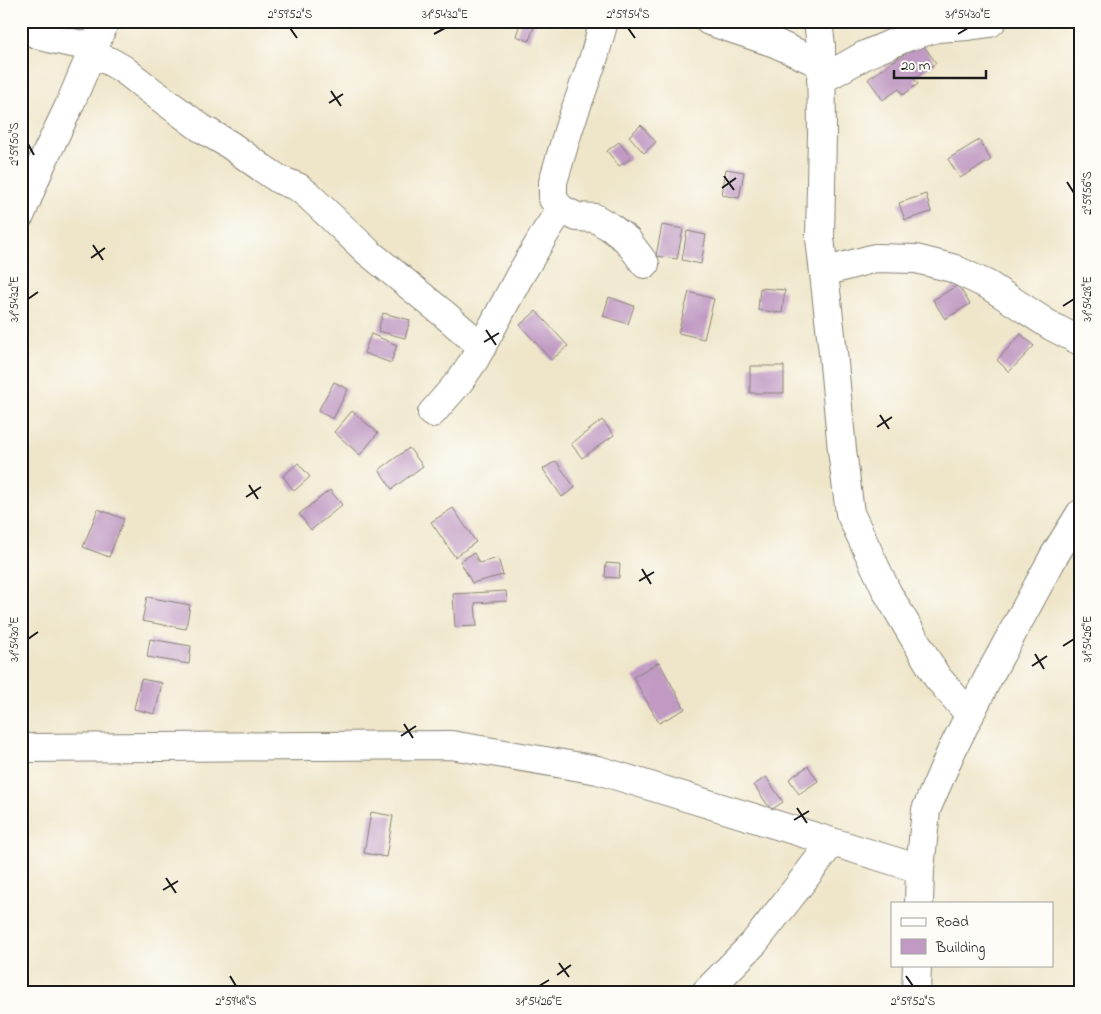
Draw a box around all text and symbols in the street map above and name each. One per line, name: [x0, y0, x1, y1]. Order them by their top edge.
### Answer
text: 2°59'52"S: [268, 6, 312, 24]
text: 31°54'32"E: [422, 6, 468, 24]
text: 2°59'54"S: [606, 6, 650, 24]
text: 31°54'30"E: [945, 6, 991, 24]
scale bar: [894, 48, 986, 80]
text: 20 m: [901, 55, 931, 77]
text: 2°59'50"S: [6, 122, 24, 166]
text: 2°59'56"S: [1079, 171, 1097, 215]
text: 31°54'32"E: [6, 276, 24, 322]
text: 31°54'28"E: [1079, 276, 1097, 322]
text: 31°54'30"E: [6, 616, 24, 662]
text: 31°54'26"E: [1079, 616, 1097, 662]
legend: [891, 902, 1054, 966]
text: Road: [936, 911, 969, 933]
text: Building: [935, 937, 985, 960]
text: 2°59'48"S: [216, 993, 257, 1011]
text: 31°54'26"E: [516, 993, 562, 1011]
text: 2°59'52"S: [891, 993, 935, 1011]

